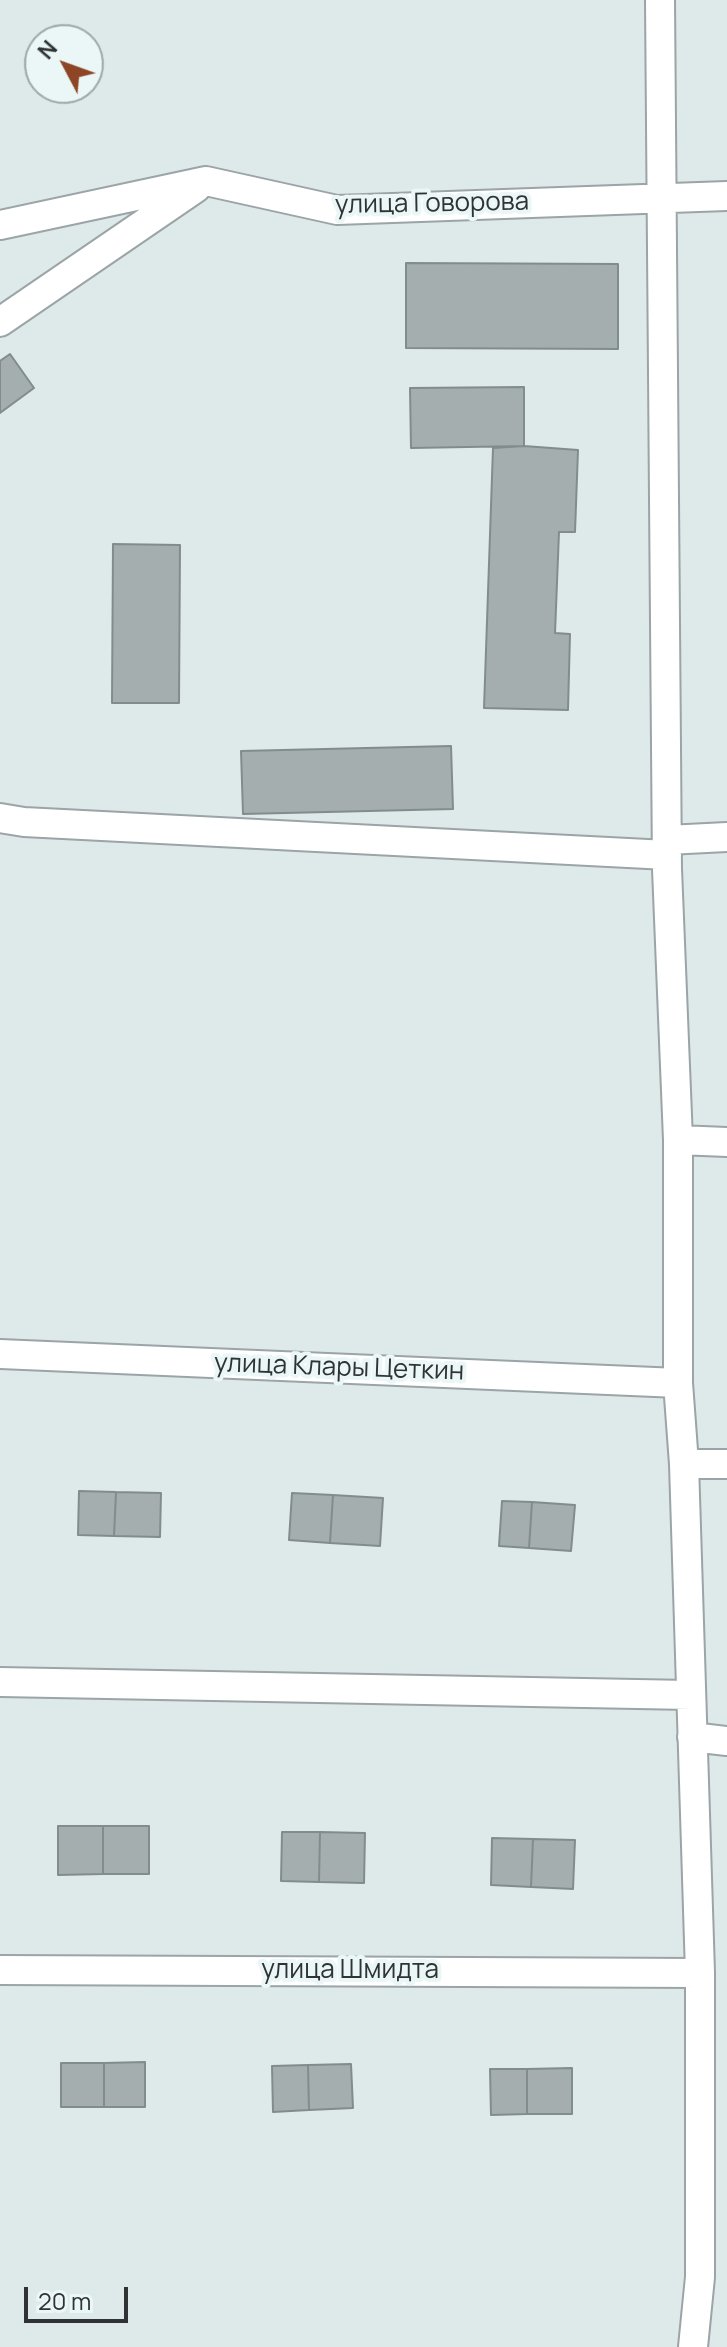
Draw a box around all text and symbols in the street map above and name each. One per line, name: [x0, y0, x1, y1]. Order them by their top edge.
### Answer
north arrow: [24, 24, 104, 104]
text: N: [31, 34, 64, 65]
street label: улица Говорова: [335, 187, 529, 221]
street label: улица Клары Цеткин: [213, 1348, 465, 1388]
street label: улица Шмидта: [261, 1955, 439, 1987]
scale bar: [28, 2271, 132, 2321]
text: 20 m: [38, 2284, 91, 2317]

